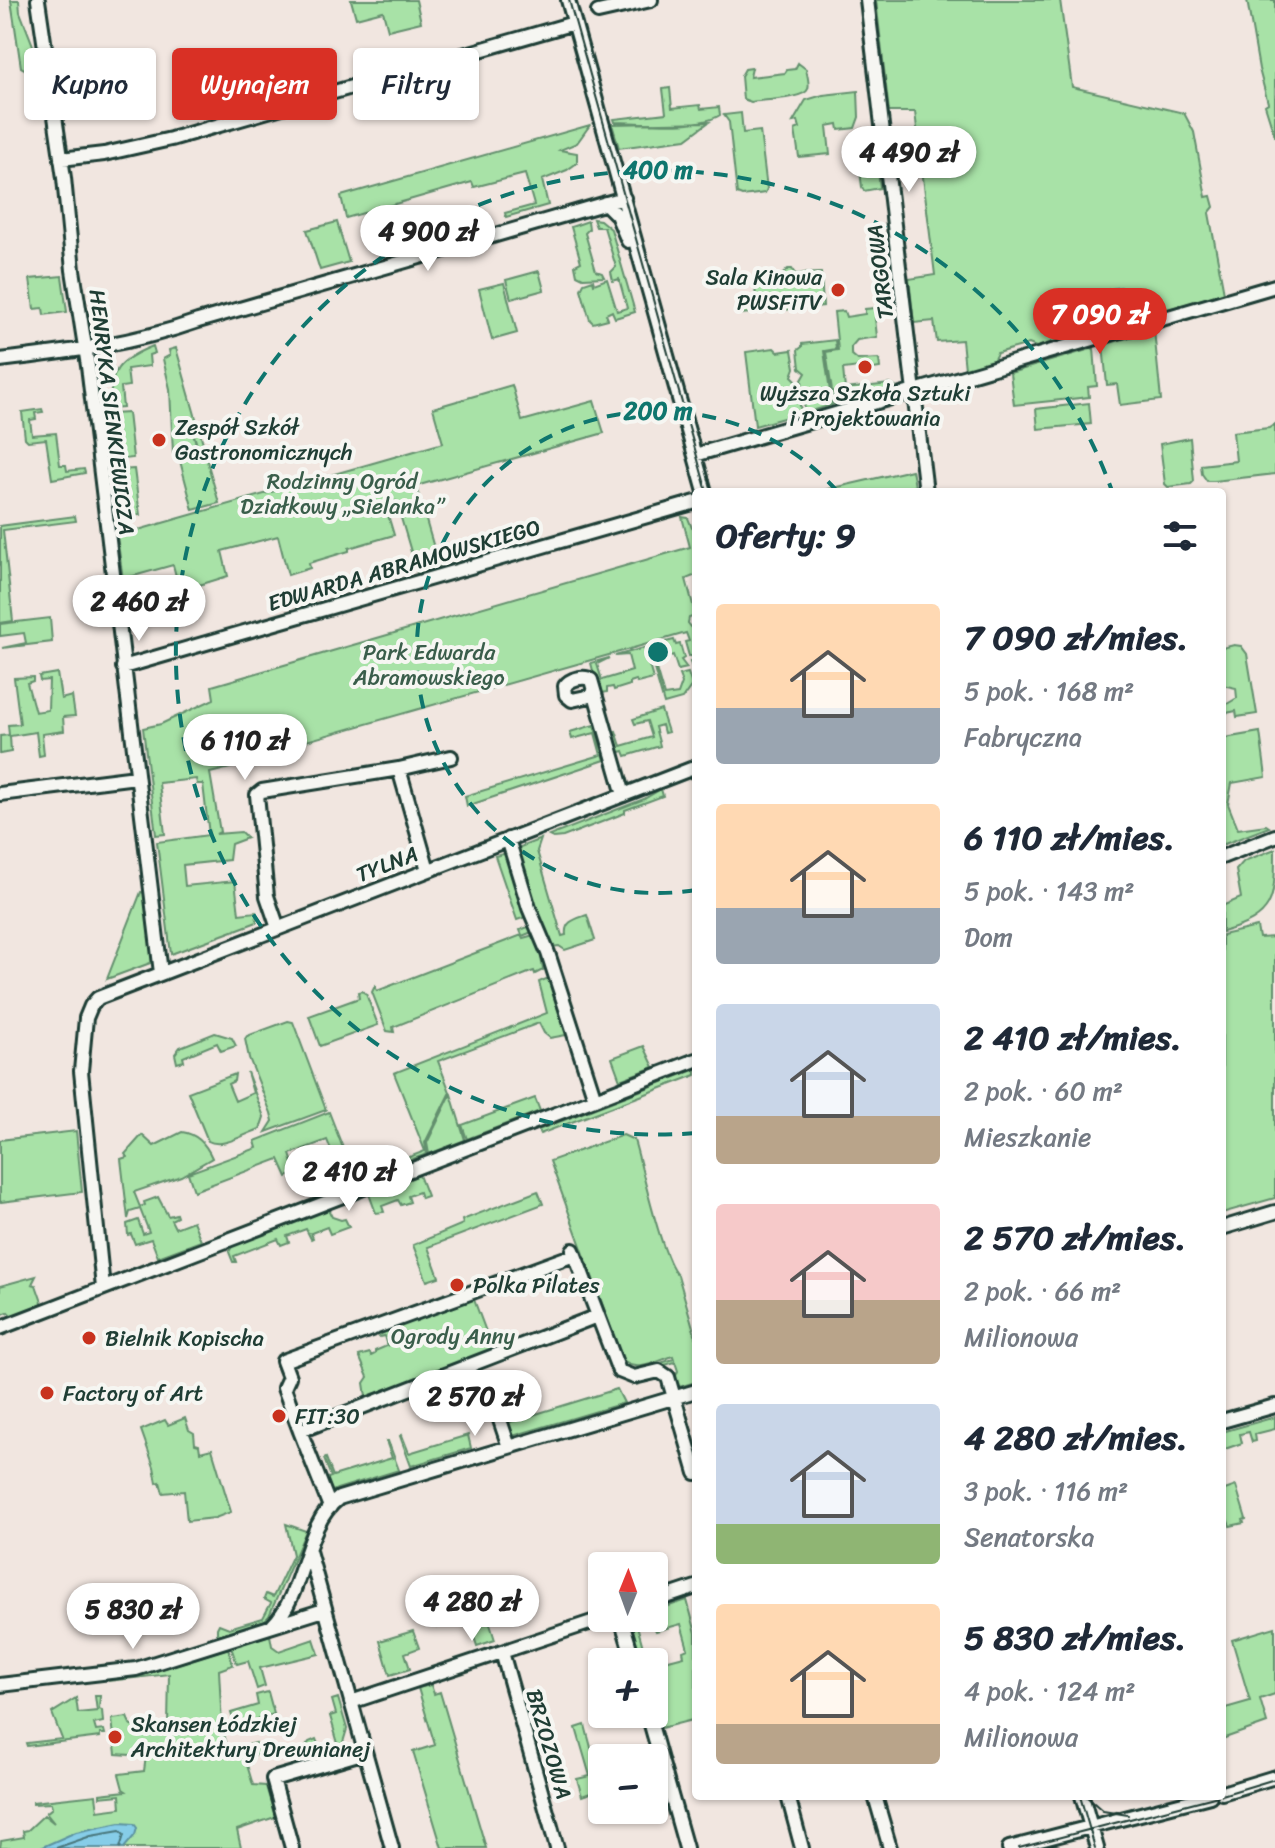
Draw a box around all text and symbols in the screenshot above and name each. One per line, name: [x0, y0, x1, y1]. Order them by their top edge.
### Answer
chip: Kupno: [24, 48, 156, 120]
chip: Wynajem: [172, 48, 337, 120]
chip: Filtry: [353, 48, 479, 120]
pin: 4 490 zł: [826, 126, 992, 194]
text: 4 490 zł: [859, 129, 959, 175]
text: 400 m: [623, 149, 694, 191]
pin: 4 900 zł: [345, 205, 511, 273]
text: 4 900 zł: [378, 208, 478, 254]
street label: TARGOWA: [855, 223, 905, 321]
place label: Sala Kinowa PWSFiTV: [705, 258, 823, 322]
marker: Sala Kinowa PWSFiTV: [829, 281, 847, 299]
street label: HENRYKA SIENKIEWICZA: [78, 287, 146, 537]
pin: 7 090 zł: [1017, 288, 1183, 356]
text: 7 090 zł: [1051, 291, 1149, 337]
marker: Wyższa Szkoła Sztuki i Projektowania: [856, 358, 874, 376]
place label: Wyższa Szkoła Sztuki i Projektowania: [760, 374, 971, 438]
text: 200 m: [623, 390, 693, 432]
place label: Zespół Szkół Gastronomicznych: [175, 408, 352, 472]
marker: Zespół Szkół Gastronomicznych: [150, 431, 168, 449]
park label: Rodzinny Ogród Działkowy „Sielanka”: [240, 462, 446, 526]
text: Oferty: 9: [716, 506, 856, 566]
street label: EDWARDA ABRAMOWSKIEGO: [263, 507, 545, 623]
icon: filters: [1158, 514, 1202, 558]
pin: 2 460 zł: [56, 575, 222, 643]
text: 2 460 zł: [91, 578, 187, 624]
text: 7 090 zł/mies.: [964, 608, 1188, 668]
park label: Park Edwarda Abramowskiego: [352, 633, 505, 697]
icon: home: [780, 636, 876, 732]
centre of rings: [644, 638, 672, 666]
text: 5 pok. · 168 m²: [964, 668, 1134, 714]
pin: 6 110 zł: [162, 714, 328, 782]
text: Fabryczna: [964, 714, 1082, 760]
text: 6 110 zł: [201, 717, 289, 763]
text: 6 110 zł/mies.: [964, 808, 1175, 868]
street label: TYLNA: [350, 834, 424, 894]
icon: home: [780, 836, 876, 932]
text: 5 pok. · 143 m²: [964, 868, 1134, 914]
text: Dom: [964, 914, 1013, 960]
text: 2 410 zł/mies.: [964, 1008, 1182, 1068]
icon: home: [780, 1036, 876, 1132]
text: 2 pok. · 60 m²: [964, 1068, 1123, 1114]
text: Mieszkanie: [964, 1114, 1091, 1160]
pin: 2 410 zł: [266, 1145, 432, 1213]
text: 2 410 zł: [302, 1148, 396, 1194]
text: 2 570 zł/mies.: [964, 1208, 1186, 1268]
icon: home: [780, 1236, 876, 1332]
place label: Polka Pilates: [473, 1266, 600, 1305]
text: 2 pok. · 66 m²: [964, 1268, 1121, 1314]
marker: Polka Pilates: [448, 1276, 466, 1294]
text: Milionowa: [964, 1314, 1078, 1360]
park label: Ogrody Anny: [391, 1317, 516, 1356]
place label: Bielnik Kopischa: [105, 1319, 264, 1358]
marker: Bielnik Kopischa: [80, 1329, 98, 1347]
pin: 2 570 zł: [392, 1370, 558, 1438]
text: 2 570 zł: [427, 1373, 523, 1419]
place label: Factory of Art: [63, 1374, 204, 1413]
marker: Factory of Art: [38, 1384, 56, 1402]
place label: FIT:30: [295, 1397, 360, 1436]
marker: FIT:30: [270, 1407, 288, 1425]
text: 4 280 zł/mies.: [964, 1408, 1188, 1468]
icon: home: [780, 1436, 876, 1532]
text: 3 pok. · 116 m²: [964, 1468, 1128, 1514]
text: Senatorska: [964, 1514, 1094, 1560]
north arrow: [588, 1552, 668, 1632]
map controls: [588, 1552, 668, 1824]
pin: 4 280 zł: [389, 1575, 555, 1643]
text: 4 280 zł: [423, 1578, 521, 1624]
pin: 5 830 zł: [50, 1583, 216, 1651]
text: 5 830 zł: [85, 1586, 181, 1632]
text: 5 830 zł/mies.: [964, 1608, 1186, 1668]
icon: home: [780, 1636, 876, 1732]
button: +: [588, 1648, 668, 1728]
text: 4 pok. · 124 m²: [964, 1668, 1135, 1714]
street label: BRZOZOWA: [515, 1684, 583, 1804]
place label: Skansen Łódzkiej Architektury Drewnianej: [130, 1705, 371, 1769]
text: Milionowa: [964, 1714, 1078, 1760]
marker: Skansen Łódzkiej Architektury Drewnianej: [106, 1728, 124, 1746]
button: −: [588, 1744, 668, 1824]

